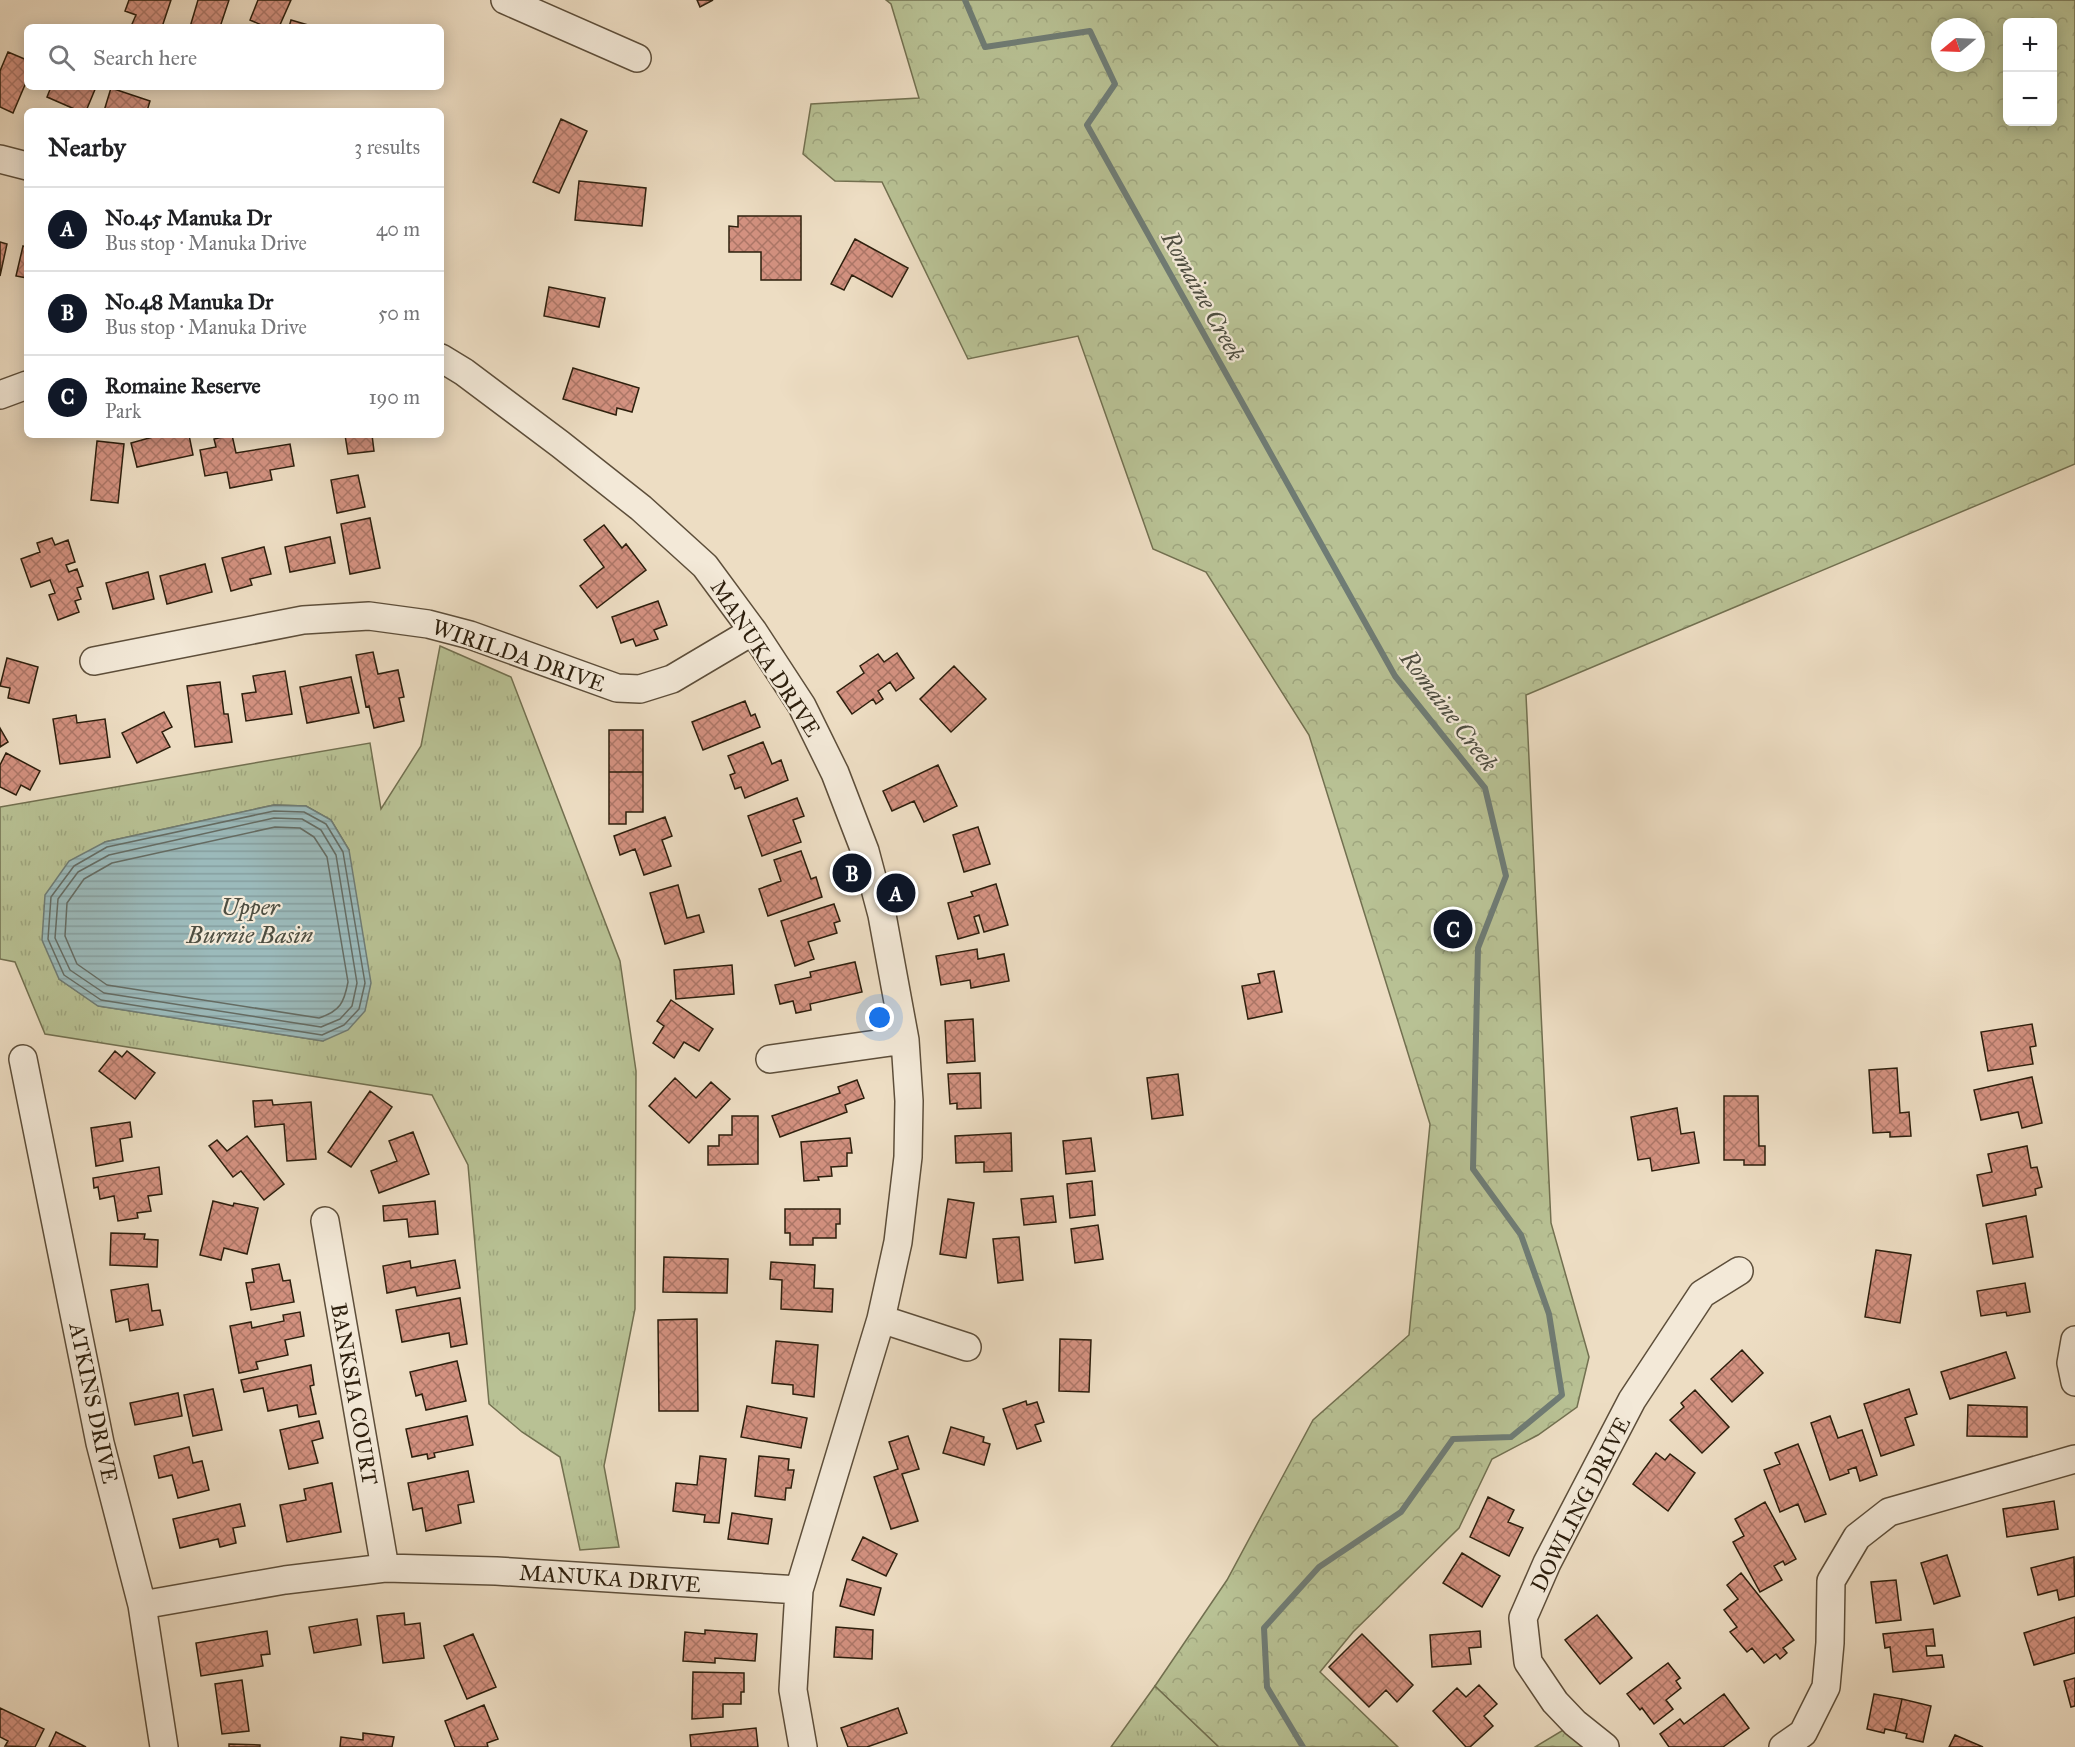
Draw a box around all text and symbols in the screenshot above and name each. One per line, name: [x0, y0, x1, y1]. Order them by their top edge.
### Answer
north arrow: [1931, 18, 1985, 72]
map controls: [2003, 18, 2057, 126]
button: +: [2003, 18, 2057, 72]
search box: [24, 24, 444, 90]
icon: search: [45, 41, 78, 74]
text: Search here: [93, 44, 197, 71]
button: −: [2003, 72, 2057, 126]
text: Nearby: [48, 131, 126, 163]
text: 3 results: [354, 135, 420, 159]
text: No.45 Manuka Dr: [105, 204, 272, 231]
text: A: [61, 217, 74, 241]
text: 40 m: [376, 217, 420, 241]
water label: Romaine Creek: [1154, 225, 1251, 367]
text: Bus stop · Manuka Drive: [105, 231, 307, 255]
text: No.48 Manuka Dr: [105, 288, 273, 315]
text: B: [61, 301, 74, 325]
text: 50 m: [378, 301, 420, 325]
text: Bus stop · Manuka Drive: [105, 315, 307, 339]
text: Romaine Reserve: [105, 372, 261, 399]
text: C: [61, 385, 74, 409]
text: 190 m: [369, 385, 420, 409]
text: Park: [105, 399, 141, 423]
street label: MANUKA DRIVE: [705, 575, 827, 742]
street label: WIRILDA DRIVE: [429, 613, 609, 698]
water label: Romaine Creek: [1393, 644, 1505, 778]
pin: B: [832, 850, 872, 896]
pin: A: [876, 870, 916, 916]
water label: Upper Burnie Basin: [186, 892, 314, 950]
pin: C: [1434, 906, 1472, 952]
your location: [865, 1003, 894, 1032]
street label: BANKSIA COURT: [325, 1301, 384, 1487]
street label: ATKINS DRIVE: [63, 1319, 124, 1486]
street label: DOWLING DRIVE: [1525, 1412, 1636, 1596]
street label: MANUKA DRIVE: [518, 1559, 702, 1598]

